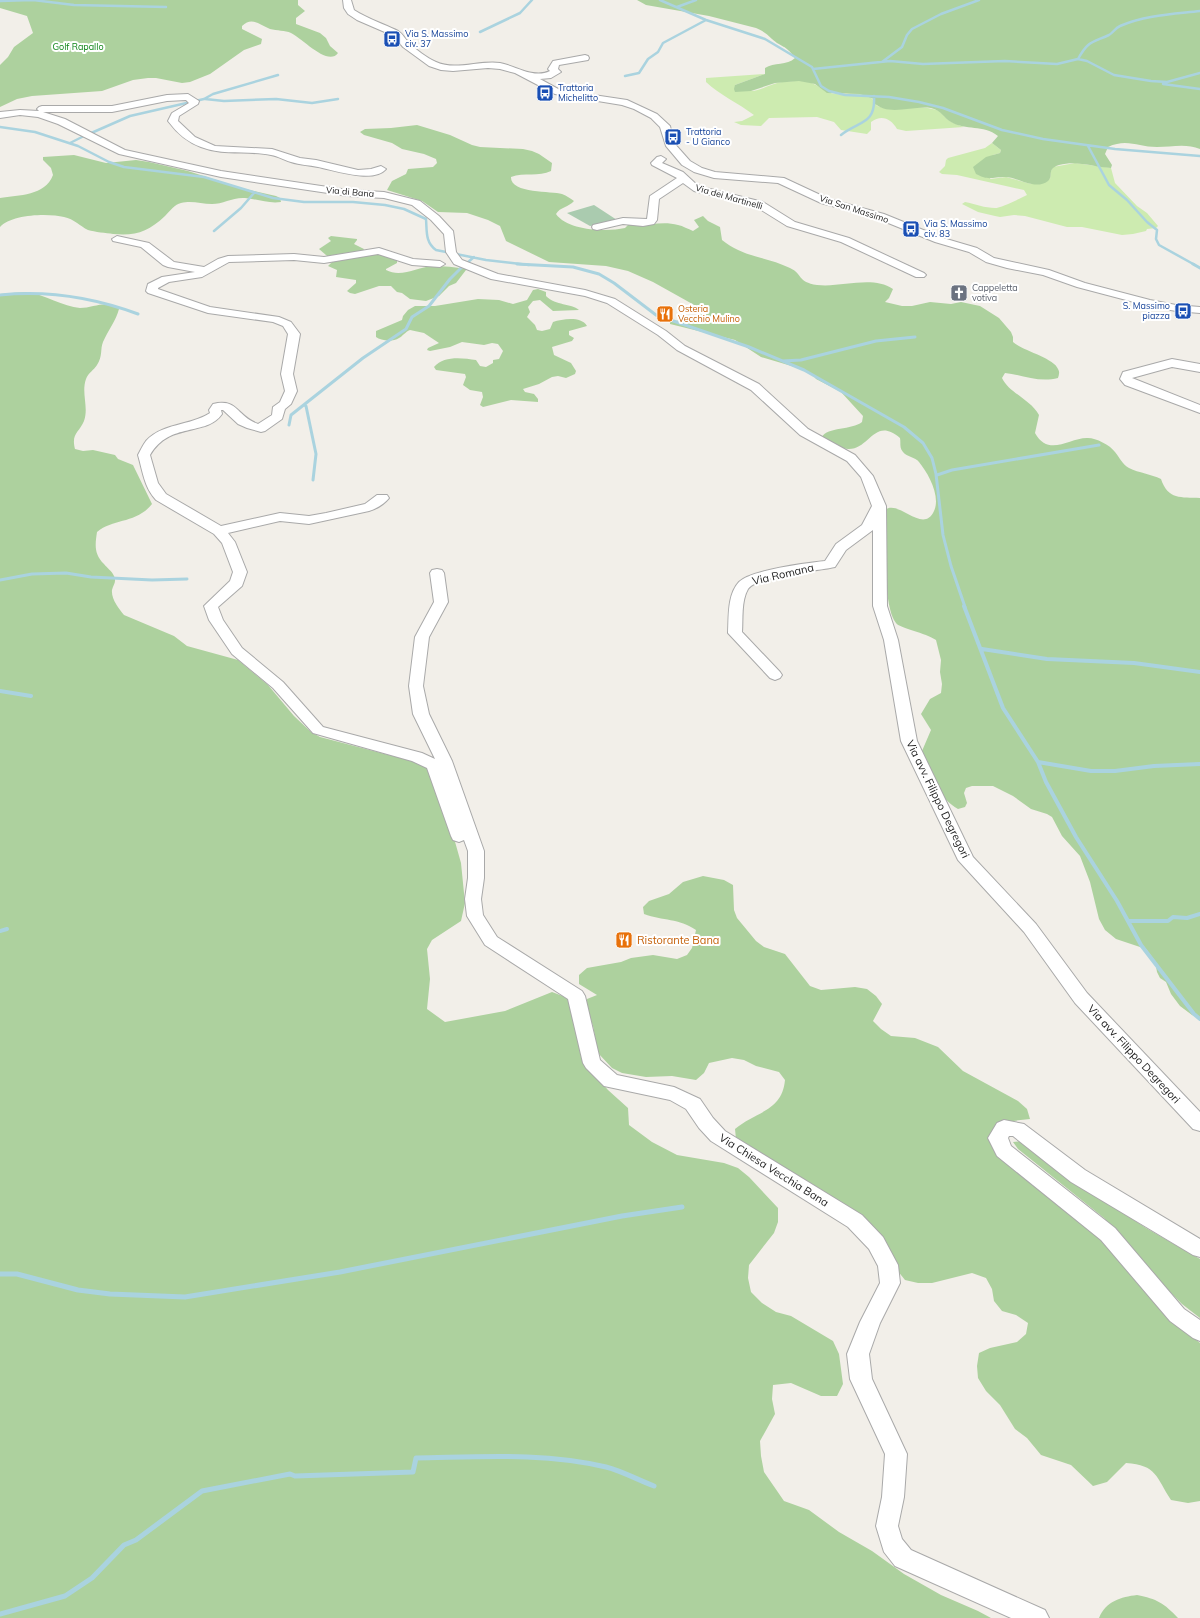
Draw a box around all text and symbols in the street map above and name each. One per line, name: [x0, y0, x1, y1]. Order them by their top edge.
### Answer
place label: Via S. Massimo civ. 37: [405, 28, 468, 49]
bus stop icon: Via S. Massimo civ. 37: [382, 29, 402, 49]
park label: Golf Rapallo: [52, 41, 104, 52]
place label: Trattoria Michelitto: [558, 82, 598, 103]
bus stop icon: Trattoria Michelitto: [535, 83, 555, 103]
place label: Trattoria - U Gianco: [686, 126, 730, 147]
bus stop icon: Trattoria - U Gianco: [663, 127, 683, 147]
street label: Via dei Martinelli: [694, 182, 764, 211]
street label: Via di Bana: [326, 184, 375, 199]
street label: Via San Massimo: [818, 192, 890, 225]
place label: Via S. Massimo civ. 83: [924, 218, 987, 239]
bus stop icon: Via S. Massimo civ. 83: [901, 219, 921, 239]
place label: Cappeletta votiva: [972, 282, 1018, 303]
church icon: Cappeletta votiva: [949, 283, 969, 303]
place label: S. Massimo piazza: [1123, 300, 1170, 321]
bus stop icon: S. Massimo piazza: [1173, 301, 1193, 321]
place label: Osteria Vecchio Mulino: [678, 303, 740, 324]
restaurant icon: Osteria Vecchio Mulino: [655, 304, 675, 324]
street label: Via Romana: [751, 560, 815, 588]
street label: Via avv. Filippo Degregori: [903, 738, 973, 860]
restaurant icon: Ristorante Bana: [614, 930, 634, 950]
place label: Ristorante Bana: [637, 933, 719, 947]
street label: Via avv. Filippo Degregori: [1085, 1002, 1183, 1106]
street label: Via Chiesa Vecchia Bana: [717, 1130, 831, 1210]

